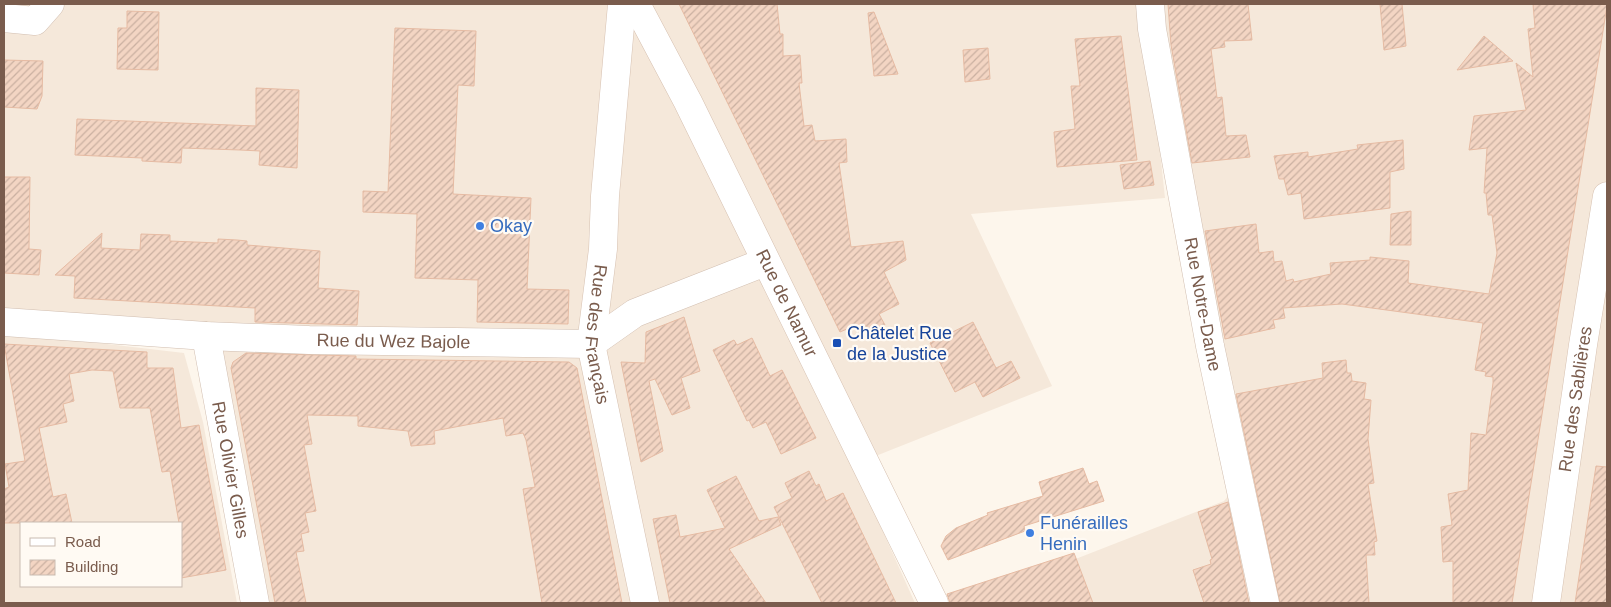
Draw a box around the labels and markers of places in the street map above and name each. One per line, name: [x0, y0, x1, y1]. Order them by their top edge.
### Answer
place label: Okay: [490, 216, 532, 236]
marker: Okay: [474, 220, 486, 232]
place label: Châtelet Rue de la Justice: [847, 323, 952, 364]
marker: Châtelet Rue de la Justice: [831, 337, 843, 349]
place label: Funérailles Henin: [1040, 513, 1128, 554]
marker: Funérailles Henin: [1024, 527, 1036, 539]

